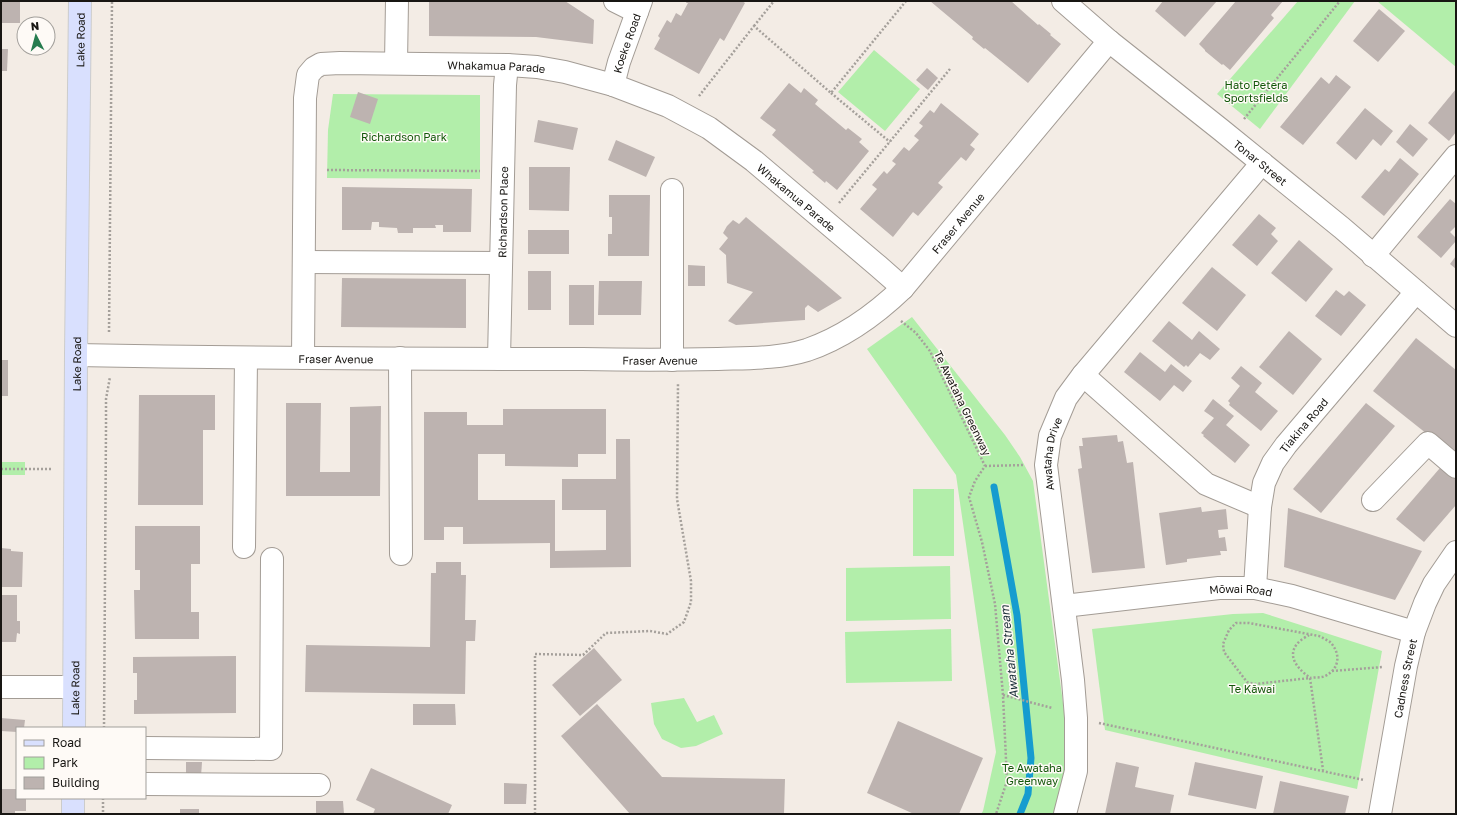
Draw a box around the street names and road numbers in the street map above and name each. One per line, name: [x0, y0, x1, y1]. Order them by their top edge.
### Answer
street label: Koeke Road: [610, 11, 643, 74]
street label: Lake Road: [73, 13, 86, 67]
street label: Whakamua Parade: [447, 58, 546, 75]
street label: Tonar Street: [1231, 136, 1290, 188]
street label: Whakamua Parade: [755, 161, 838, 234]
street label: Richardson Place: [495, 166, 510, 258]
street label: Fraser Avenue: [928, 190, 987, 256]
street label: Lake Road: [69, 337, 83, 391]
street label: Te Awataha Greenway: [932, 348, 994, 458]
street label: Fraser Avenue: [298, 351, 374, 365]
street label: Fraser Avenue: [622, 353, 698, 366]
street label: Tiakina Road: [1276, 395, 1330, 455]
street label: Awataha Drive: [1040, 415, 1064, 491]
street label: Mōwai Road: [1208, 581, 1274, 598]
street label: Cadness Street: [1390, 637, 1419, 719]
street label: Lake Road: [68, 661, 81, 715]

